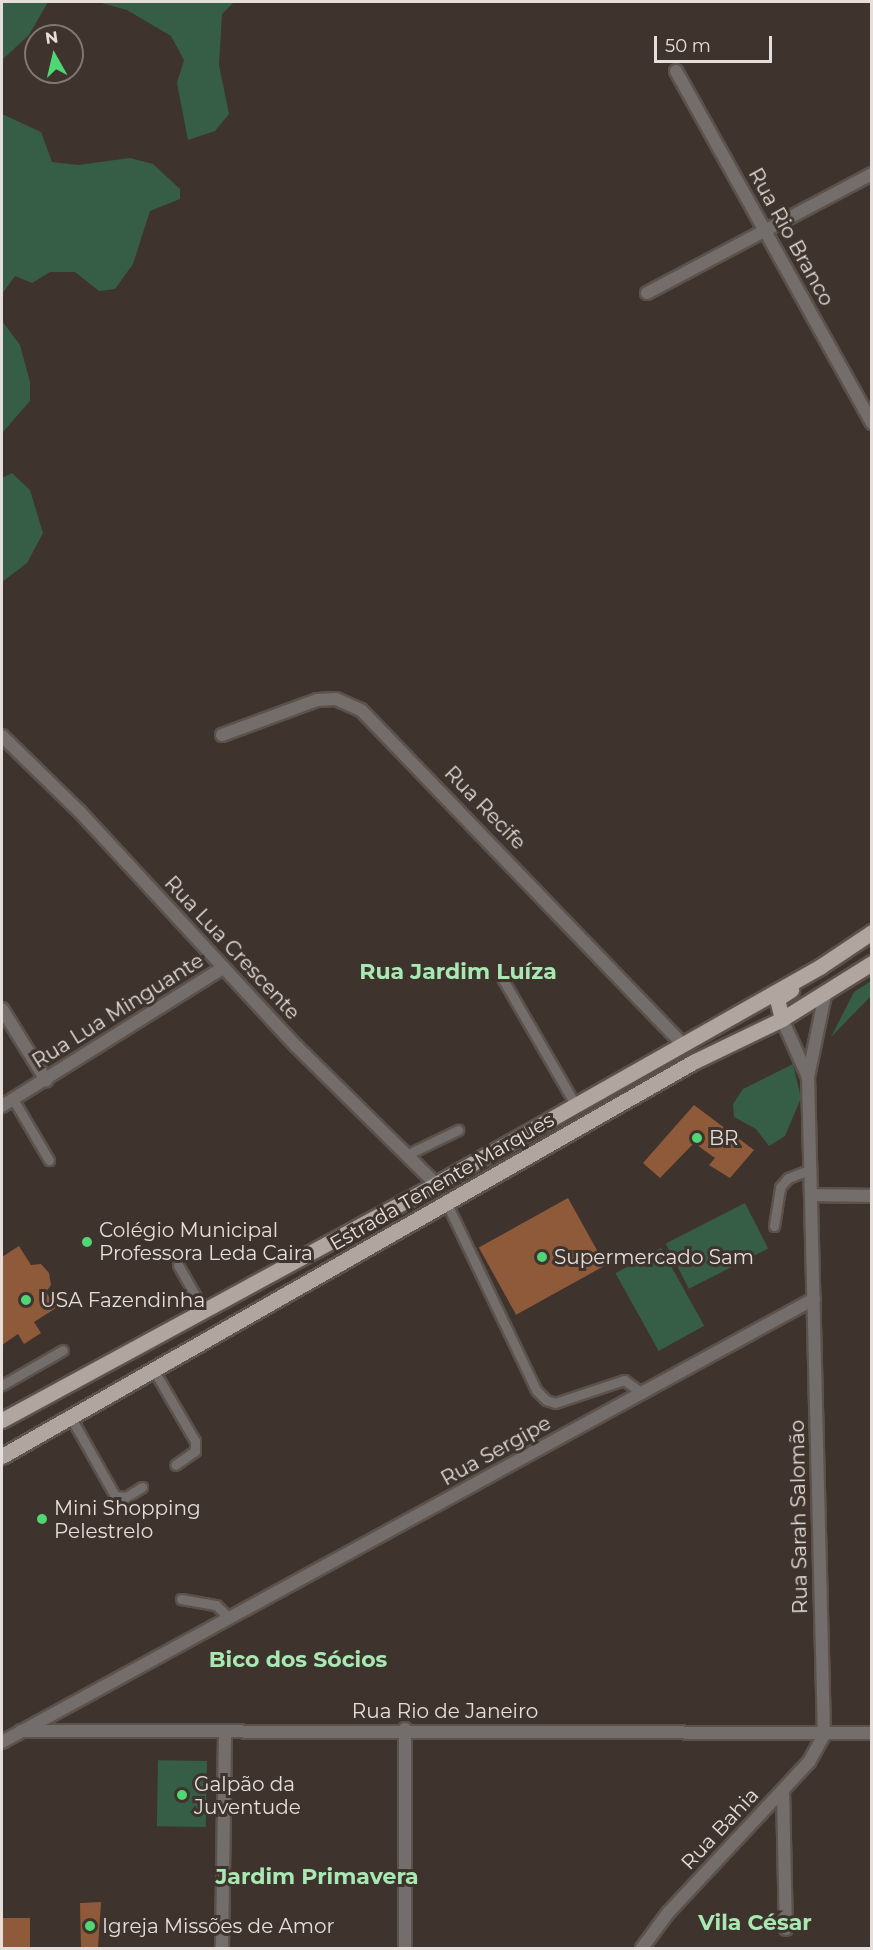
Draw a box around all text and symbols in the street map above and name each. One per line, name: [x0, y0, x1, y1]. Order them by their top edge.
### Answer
north arrow: [24, 24, 84, 84]
scale bar: [657, 24, 776, 62]
text: N: [44, 27, 59, 48]
text: 50 m: [665, 35, 711, 57]
street label: Rua Rio Branco: [743, 164, 839, 310]
street label: Rua Recife: [439, 761, 531, 855]
street label: Rua Lua Crescente: [159, 871, 305, 1025]
street label: Rua Lua Minguante: [28, 949, 208, 1073]
district label: Rua Jardim Luíza: [359, 959, 557, 985]
street label: Estrada Tenente Marques: [326, 1108, 558, 1256]
place label: BR: [709, 1126, 739, 1150]
marker: BR: [690, 1131, 704, 1145]
place label: Colégio Municipal Professora Leda Caira: [99, 1218, 313, 1265]
marker: Colégio Municipal Professora Leda Caira: [80, 1235, 94, 1249]
place label: Supermercado Sam: [554, 1245, 754, 1269]
marker: Supermercado Sam: [535, 1250, 549, 1264]
place label: USA Fazendinha: [40, 1288, 205, 1312]
marker: USA Fazendinha: [17, 1291, 35, 1309]
street label: Rua Sergipe: [437, 1411, 555, 1491]
street label: Rua Sarah Salomão: [785, 1420, 813, 1614]
place label: Mini Shopping Pelestrelo: [54, 1496, 201, 1543]
marker: Mini Shopping Pelestrelo: [35, 1512, 49, 1526]
district label: Bico dos Sócios: [209, 1647, 387, 1673]
street label: Rua Rio de Janeiro: [352, 1699, 538, 1723]
place label: Galpão da Juventude: [194, 1772, 301, 1819]
street label: Rua Bahia: [676, 1783, 764, 1875]
marker: Galpão da Juventude: [175, 1788, 189, 1802]
district label: Jardim Primavera: [215, 1864, 419, 1890]
district label: Vila César: [698, 1910, 812, 1936]
place label: Igreja Missões de Amor: [102, 1914, 335, 1938]
marker: Igreja Missões de Amor: [83, 1919, 97, 1933]

